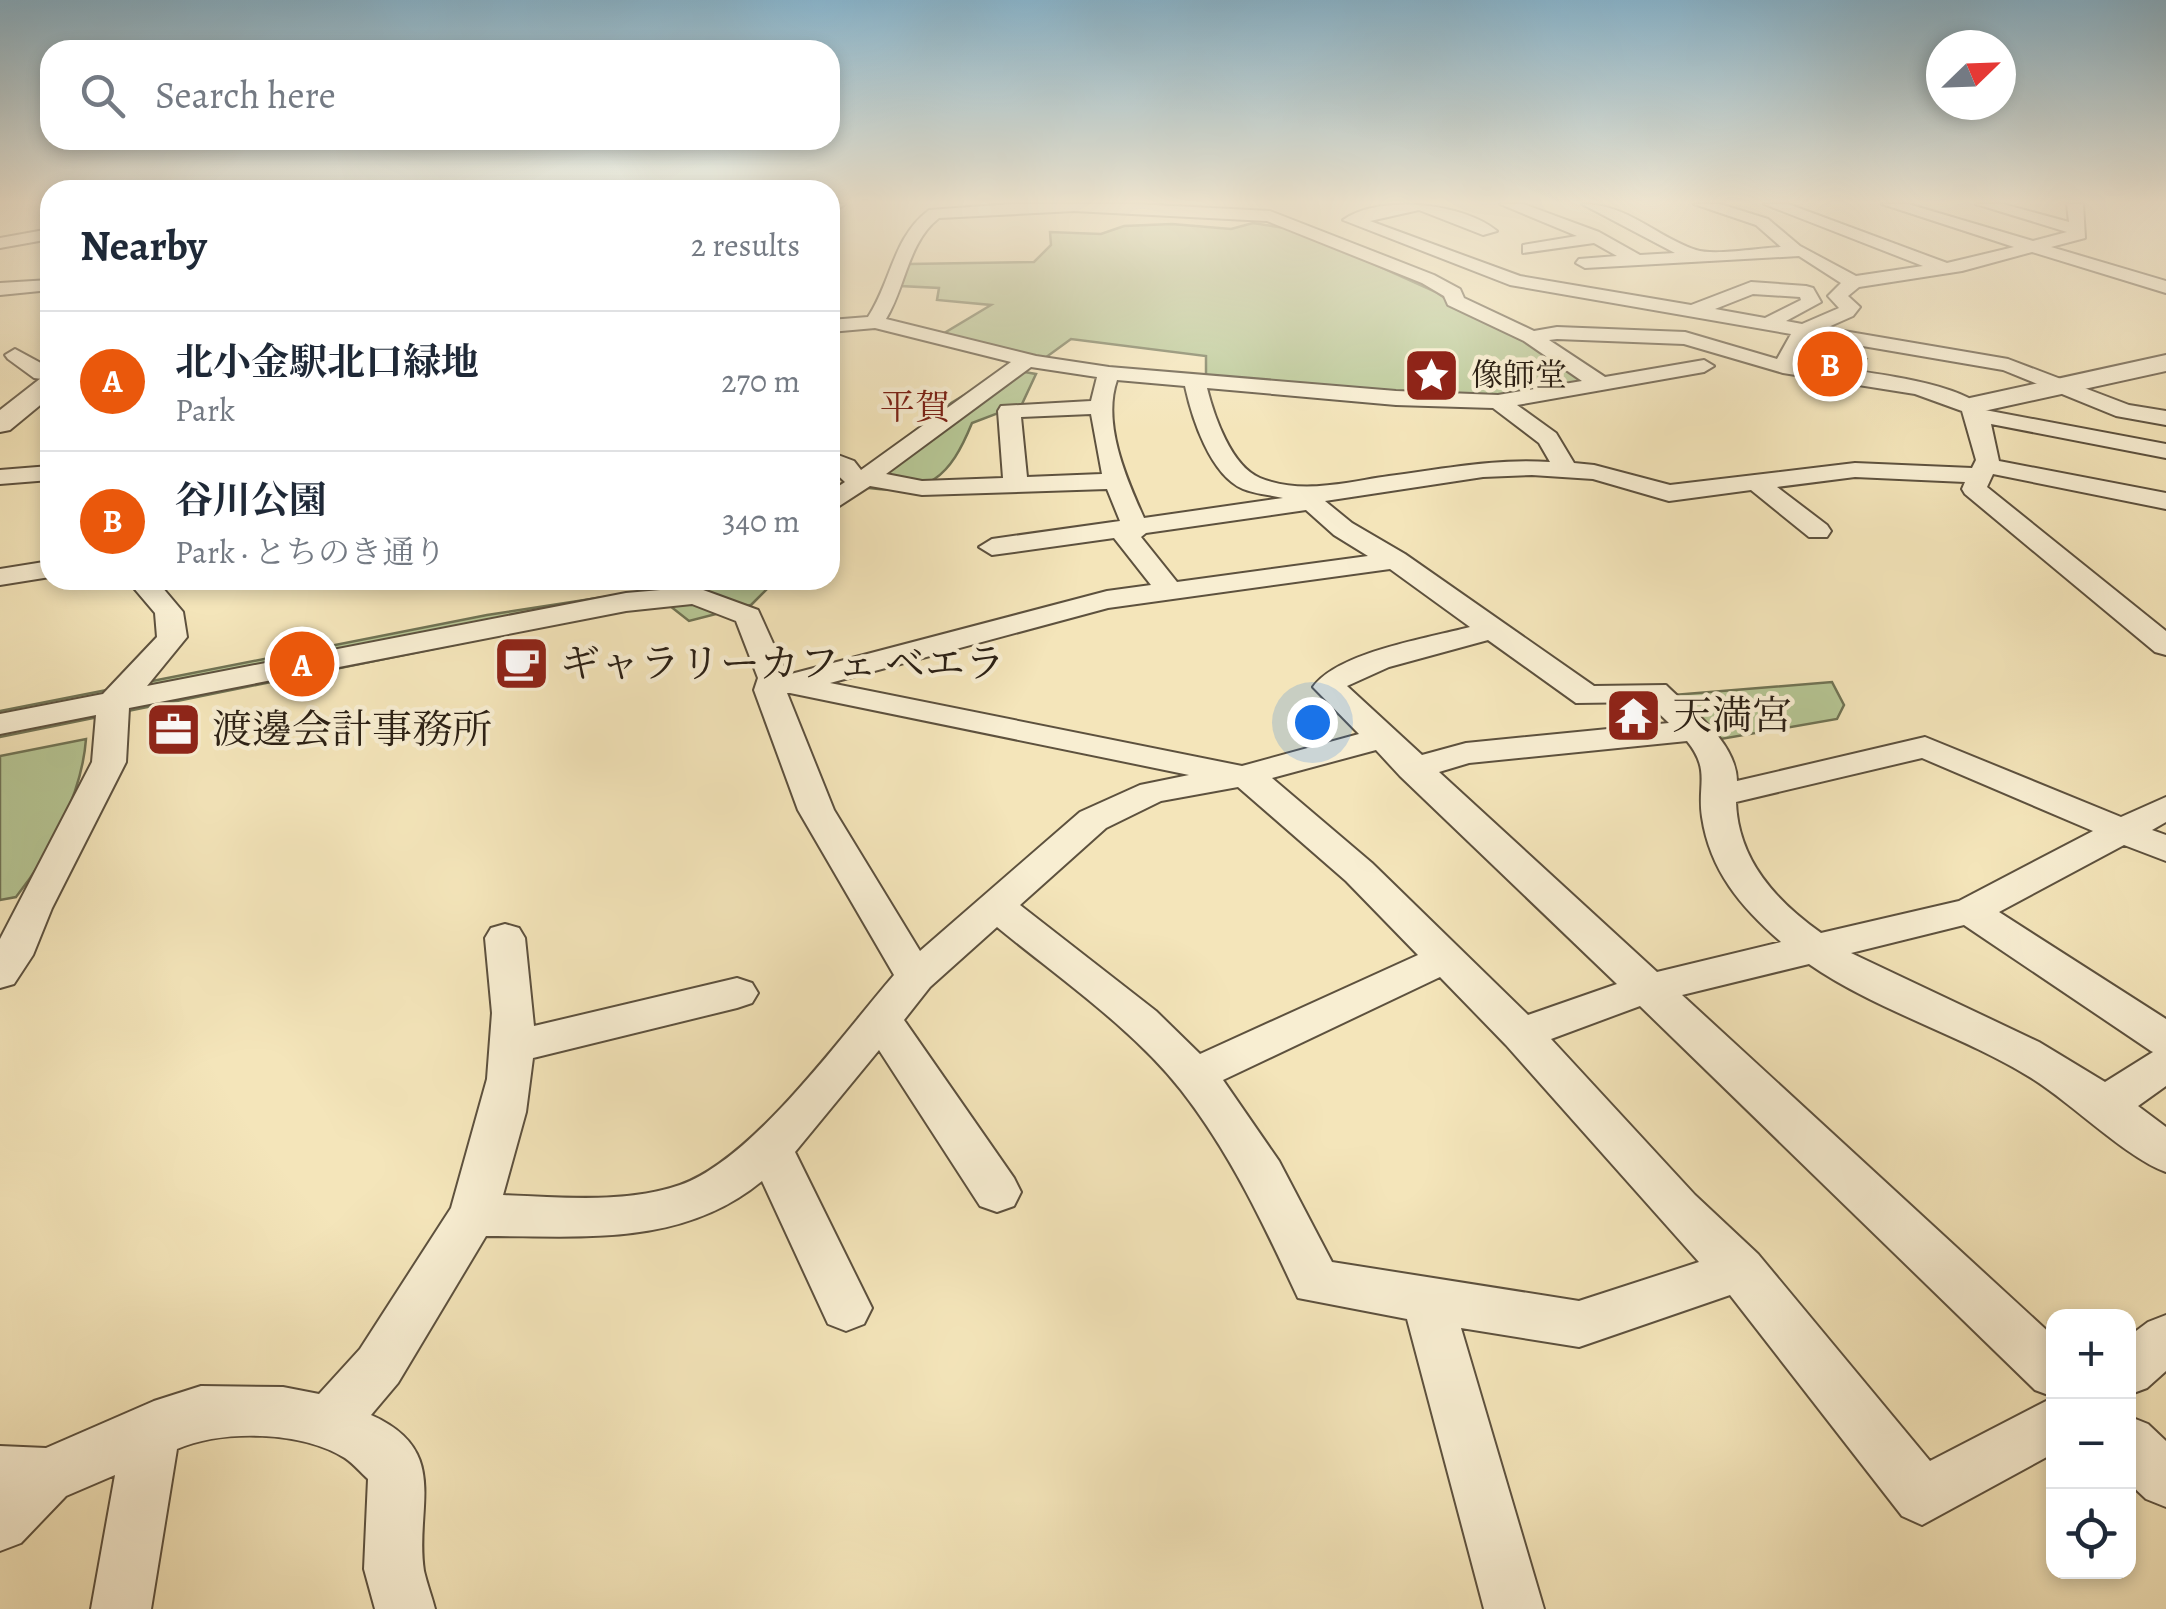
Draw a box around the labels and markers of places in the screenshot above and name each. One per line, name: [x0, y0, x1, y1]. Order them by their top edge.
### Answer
pin: B: [1798, 326, 1862, 402]
place icon: 像師堂: [1402, 345, 1462, 405]
place label: 像師堂: [1471, 353, 1567, 397]
pin: A: [270, 626, 334, 702]
cafe icon: ギャラリーカフェ ベエラ: [491, 633, 551, 693]
place label: ギャラリーカフェ ベエラ: [560, 636, 1005, 691]
temple icon: 天満宮: [1603, 685, 1663, 745]
place label: 天満宮: [1672, 688, 1792, 743]
office icon: 渡邊会計事務所: [143, 699, 203, 759]
place label: 渡邊会計事務所: [212, 702, 492, 757]

